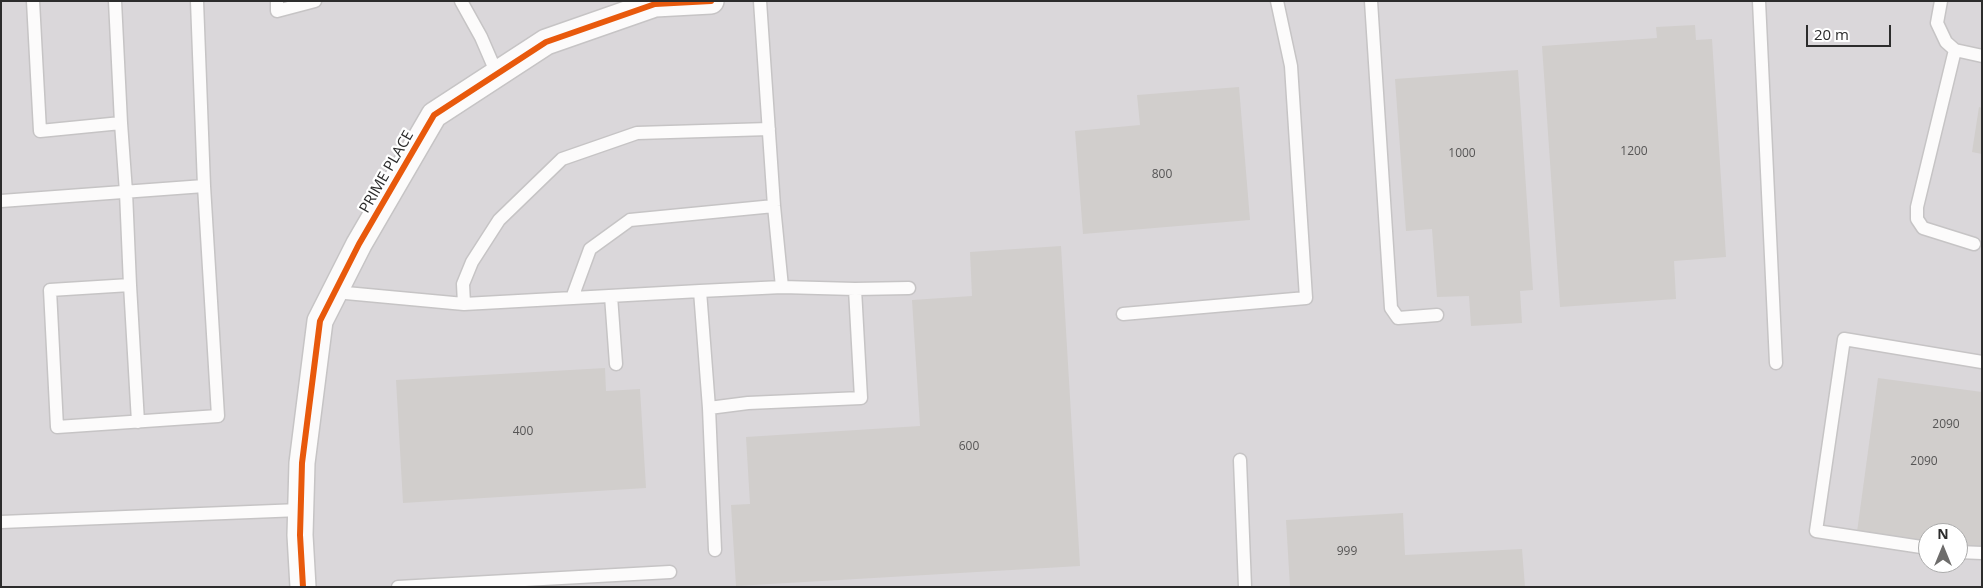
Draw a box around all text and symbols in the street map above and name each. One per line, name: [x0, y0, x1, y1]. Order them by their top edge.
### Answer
scale bar: [1808, 15, 1893, 47]
text: 20 m: [1814, 24, 1849, 44]
street label: PRIME PLACE: [356, 128, 418, 216]
house number: 1200: [1620, 145, 1648, 159]
house number: 1000: [1448, 147, 1476, 161]
house number: 800: [1152, 168, 1172, 182]
house number: 2090: [1932, 418, 1960, 432]
house number: 400: [513, 425, 533, 439]
house number: 600: [959, 440, 979, 454]
house number: 2090: [1910, 455, 1938, 469]
north arrow: [1918, 523, 1968, 573]
text: N: [1937, 524, 1949, 543]
house number: 999: [1337, 545, 1357, 559]

